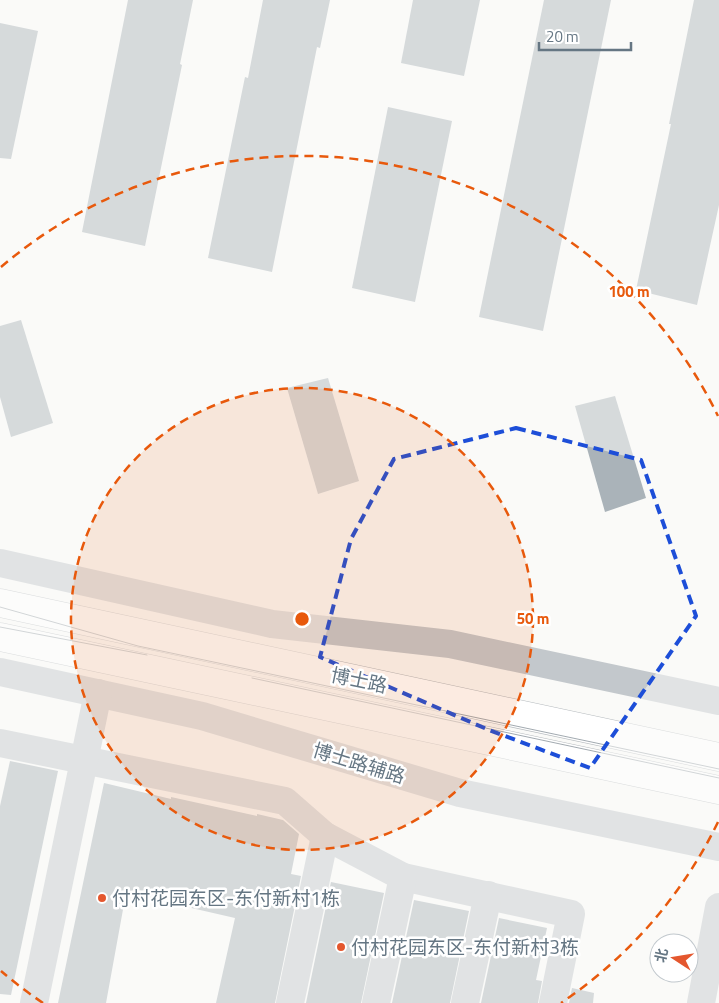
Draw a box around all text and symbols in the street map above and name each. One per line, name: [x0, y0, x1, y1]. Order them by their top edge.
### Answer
scale bar: [539, 20, 632, 52]
text: 20 m: [546, 25, 579, 48]
text: 100 m: [608, 280, 650, 303]
text: 50 m: [517, 607, 549, 630]
centre of rings: [293, 610, 311, 628]
street label: 博士路: [328, 659, 390, 700]
street label: 博士路辅路: [309, 735, 409, 790]
place label: 付村花园东区-东付新村1栋: [112, 883, 340, 912]
marker: 付村花园东区-东付新村1栋: [96, 892, 108, 904]
place label: 付村花园东区-东付新村3栋: [351, 932, 579, 961]
north arrow: [649, 933, 699, 983]
marker: 付村花园东区-东付新村3栋: [335, 941, 347, 953]
text: 北: [649, 946, 673, 964]

